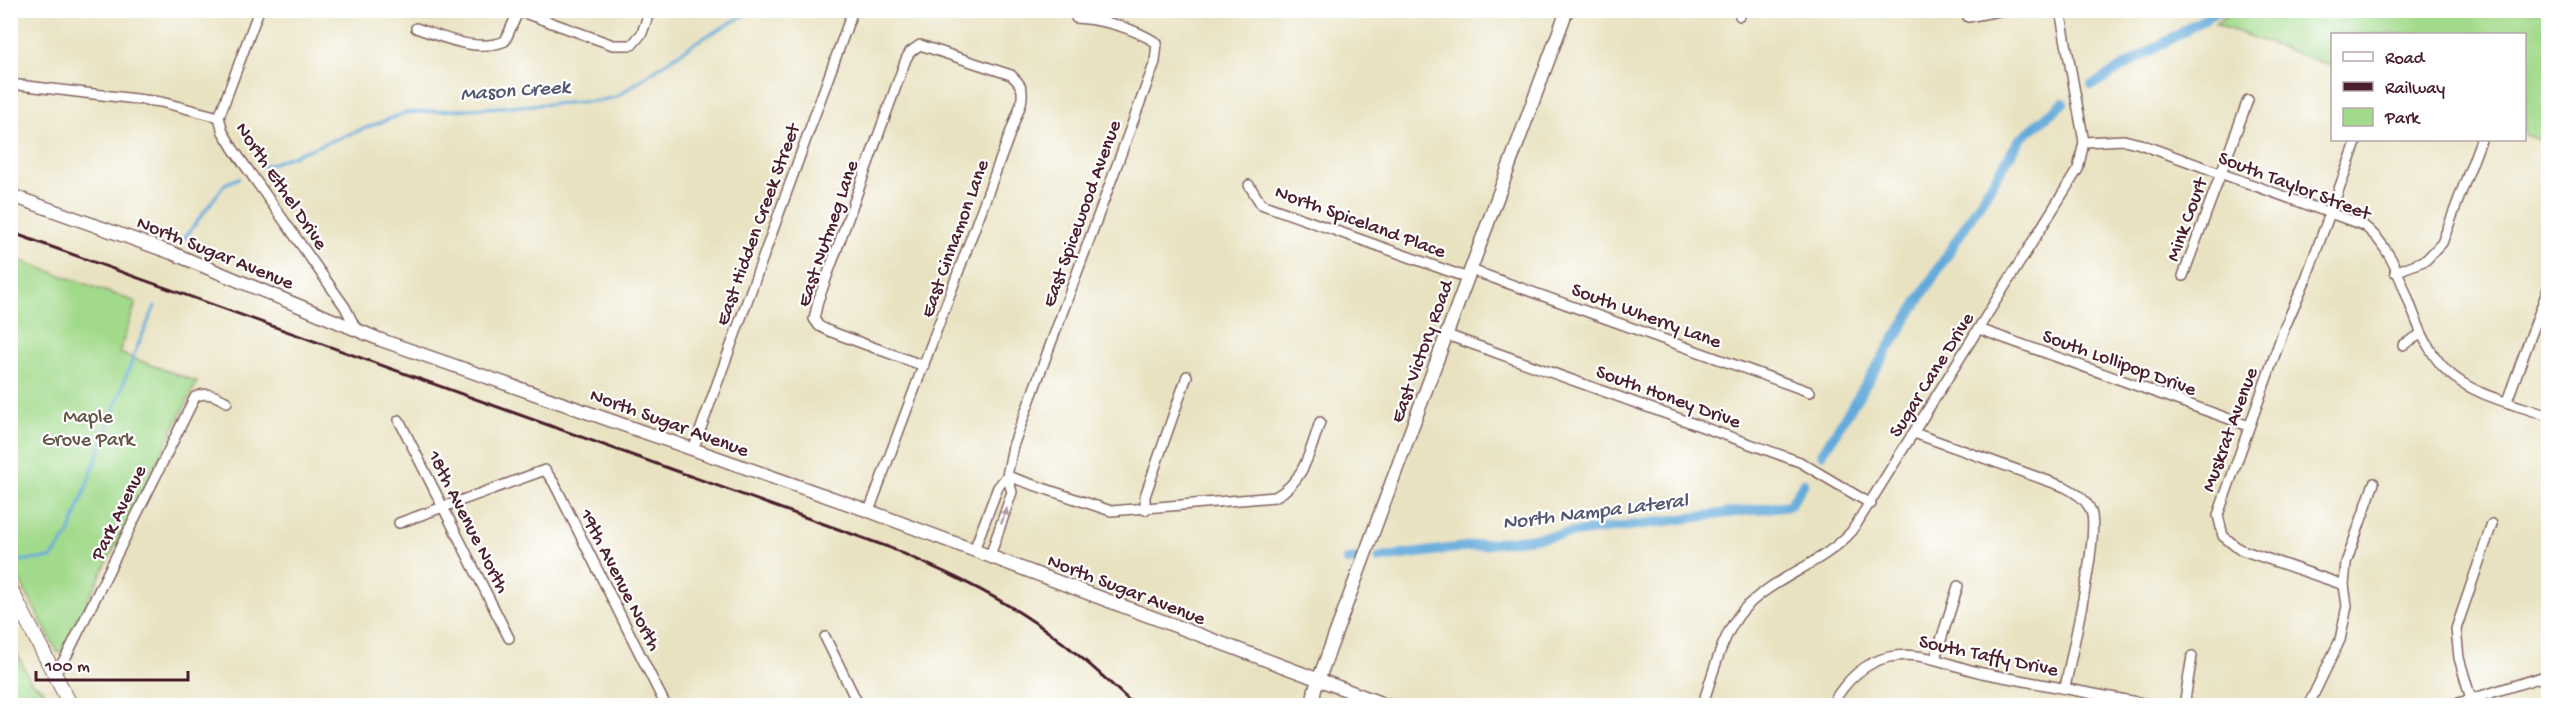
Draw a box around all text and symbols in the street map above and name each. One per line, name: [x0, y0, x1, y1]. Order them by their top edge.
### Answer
legend: [2331, 33, 2526, 141]
text: Road: [2385, 49, 2426, 70]
water label: Mason Creek: [460, 76, 573, 109]
text: Railway: [2385, 79, 2445, 100]
text: Park: [2384, 109, 2421, 130]
street label: East Spicewood Avenue: [1039, 117, 1128, 311]
street label: North Ethel Drive: [229, 119, 332, 256]
street label: East Hidden Creek Street: [712, 119, 807, 329]
street label: South Taylor Street: [2214, 148, 2375, 228]
street label: East Nutmeg Lane: [793, 157, 865, 310]
street label: East Cinnamon Lane: [917, 157, 996, 321]
street label: Mink Court: [2163, 174, 2215, 265]
street label: North Spiceland Place: [1271, 182, 1449, 265]
street label: North Sugar Avenue: [133, 212, 297, 296]
street label: East Victory Road: [1387, 276, 1461, 427]
street label: South Wherry Lane: [1568, 280, 1724, 355]
street label: Sugar Cane Drive: [1885, 309, 1981, 443]
street label: South Lollipop Drive: [2039, 326, 2199, 403]
street label: South Honey Drive: [1592, 361, 1744, 435]
street label: Muskrat Avenue: [2198, 364, 2265, 496]
street label: North Sugar Avenue: [586, 385, 752, 464]
park label: Maple Grove Park: [42, 407, 136, 453]
street label: 18th Avenue North: [421, 447, 513, 598]
street label: Park Avenue: [87, 462, 153, 566]
water label: North Nampa Lateral: [1501, 490, 1691, 537]
street label: 19th Avenue North: [573, 505, 665, 656]
one-way arrow: [999, 507, 1009, 525]
street label: North Sugar Avenue: [1044, 551, 1209, 632]
street label: South Taffy Drive: [1916, 631, 2061, 684]
scale bar: [36, 644, 188, 682]
text: 100 m: [44, 657, 90, 678]

